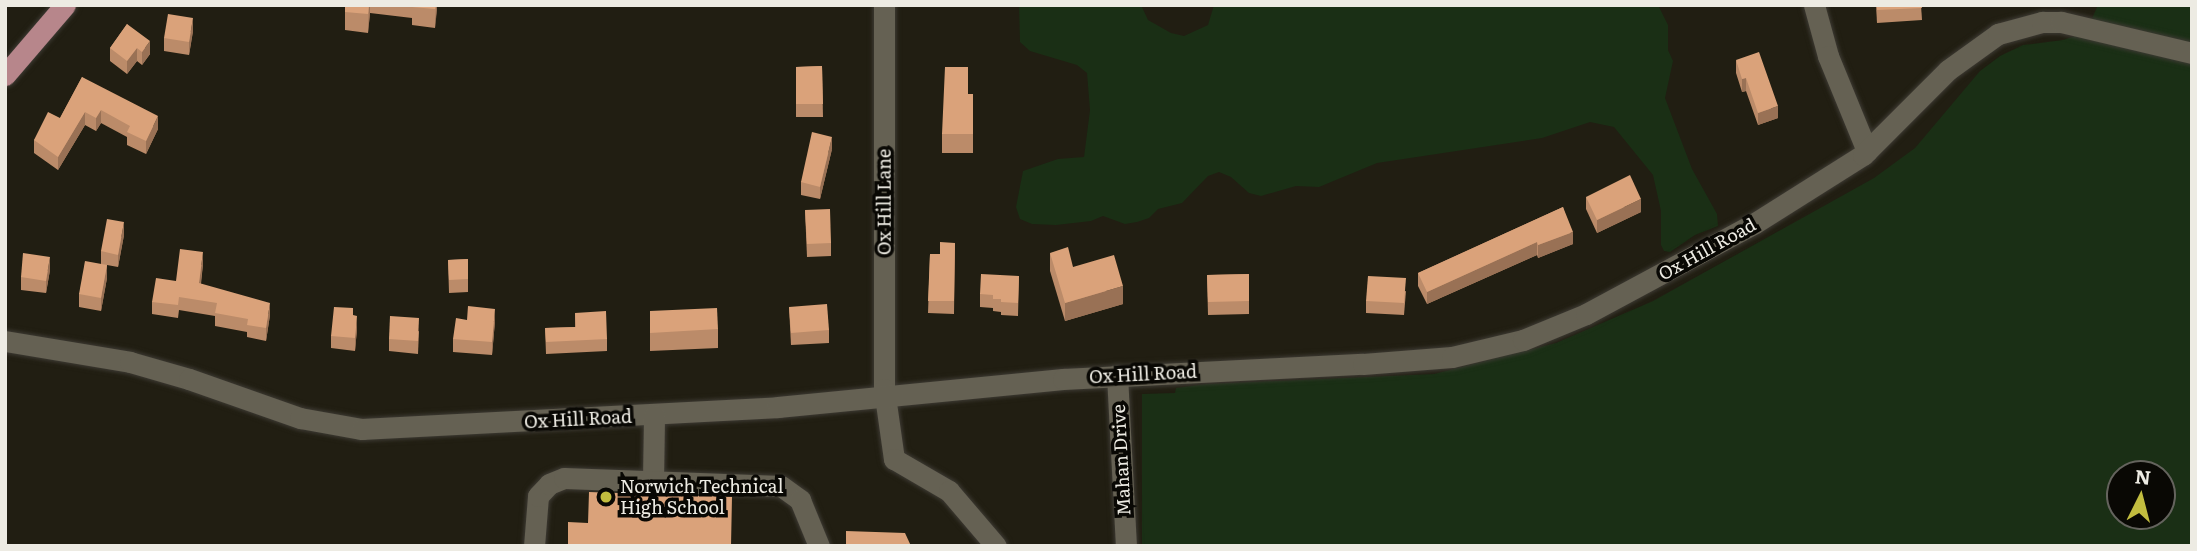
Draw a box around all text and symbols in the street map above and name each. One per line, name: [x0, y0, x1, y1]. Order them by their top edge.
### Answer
street label: Ox Hill Lane: [873, 149, 895, 255]
street label: Ox Hill Road: [1655, 213, 1759, 285]
street label: Ox Hill Road: [1089, 360, 1197, 388]
street label: Mahan Drive: [1107, 404, 1135, 516]
street label: Ox Hill Road: [524, 405, 632, 433]
north arrow: [2106, 460, 2176, 530]
text: N: [2134, 461, 2152, 491]
place label: Norwich Technical High School: [620, 476, 783, 518]
marker: Norwich Technical High School: [598, 489, 614, 505]

